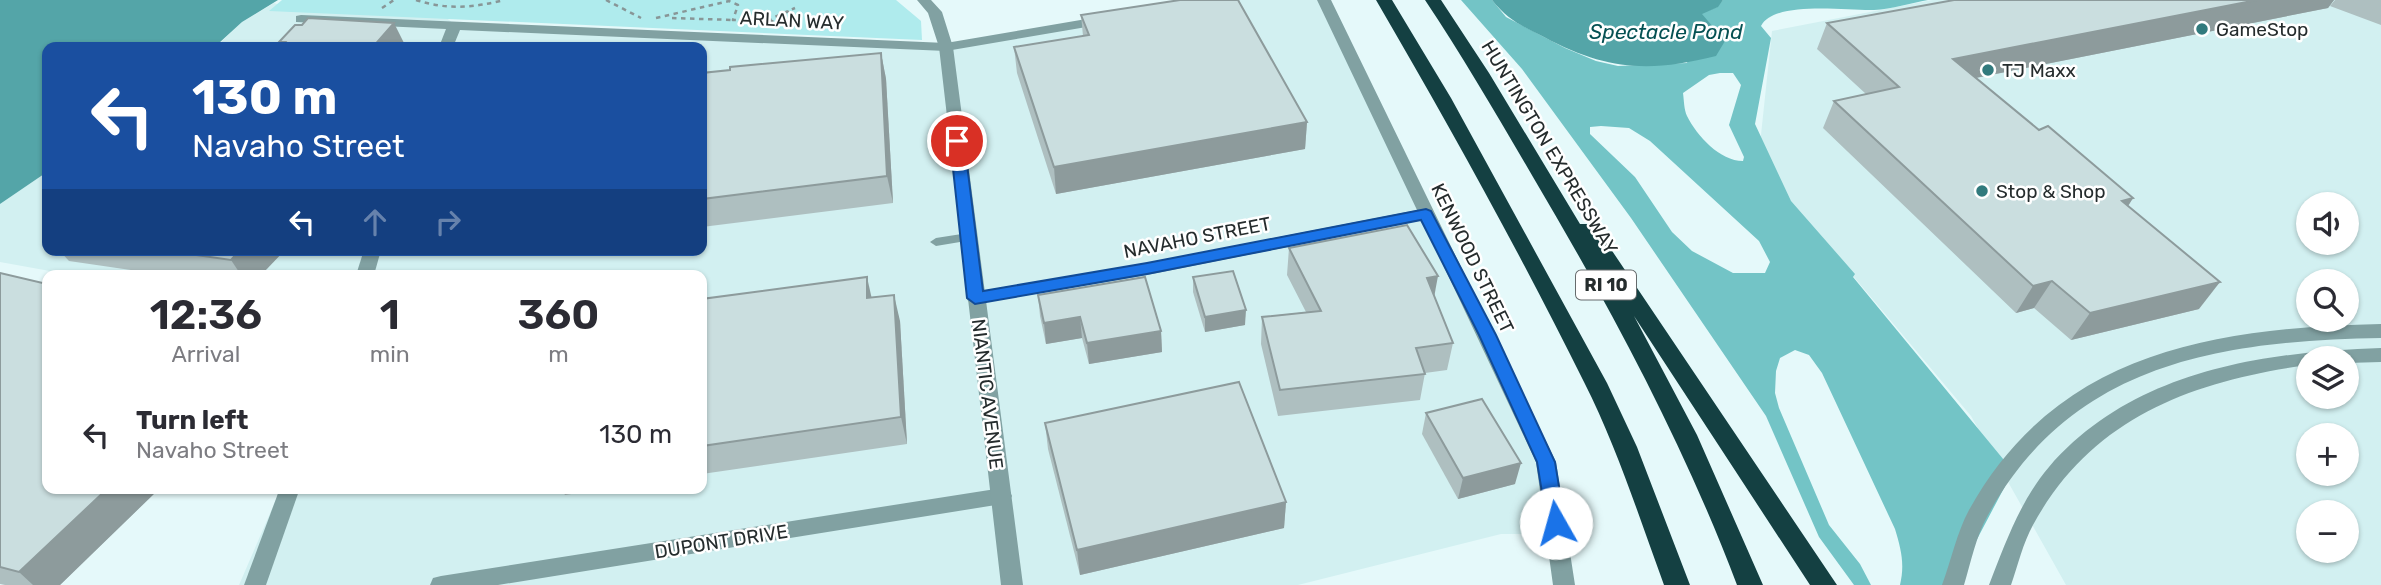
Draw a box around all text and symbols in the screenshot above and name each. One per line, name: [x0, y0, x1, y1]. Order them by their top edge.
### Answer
street label: ARLAN WAY: [739, 6, 845, 35]
place label: GameStop: [2216, 18, 2308, 41]
water label: Spectacle Pond: [1589, 19, 1743, 44]
marker: GameStop: [2194, 21, 2210, 37]
street label: HUNTINGTON EXPRESSWAY: [1477, 36, 1623, 258]
place label: TJ Maxx: [2002, 59, 2076, 82]
marker: TJ Maxx: [1980, 62, 1996, 78]
text: 130 m: [192, 68, 337, 126]
icon: left: [77, 70, 168, 161]
pin: [927, 111, 987, 171]
icon: arrive: [938, 122, 976, 160]
text: Navaho Street: [192, 127, 405, 165]
street label: KENWOOD STREET: [1426, 180, 1519, 337]
place label: Stop & Shop: [1996, 180, 2106, 203]
marker: Stop & Shop: [1974, 183, 1990, 199]
map controls: [2296, 192, 2359, 563]
button: sound: [2296, 192, 2359, 255]
icon: left: [283, 203, 321, 241]
icon: ahead: [356, 203, 394, 241]
icon: right: [429, 203, 467, 241]
street label: NAVAHO STREET: [1122, 212, 1273, 263]
button: search: [2296, 269, 2359, 332]
road number: RI 10: [1576, 270, 1636, 300]
text: 12:36: [150, 290, 262, 340]
text: 1: [380, 290, 400, 340]
text: 360: [517, 290, 599, 340]
street label: NIANTIC AVENUE: [967, 318, 1008, 470]
text: Arrival: [171, 340, 240, 368]
text: min: [370, 340, 410, 368]
text: m: [548, 340, 569, 368]
button: layers: [2296, 346, 2359, 409]
text: Turn left: [136, 405, 248, 436]
icon: left: [77, 416, 115, 454]
text: 130 m: [599, 419, 672, 450]
button: +: [2296, 423, 2359, 486]
text: Navaho Street: [136, 436, 289, 464]
position arrow: [1519, 486, 1593, 560]
button: −: [2296, 500, 2359, 563]
street label: DUPONT DRIVE: [653, 520, 789, 563]

